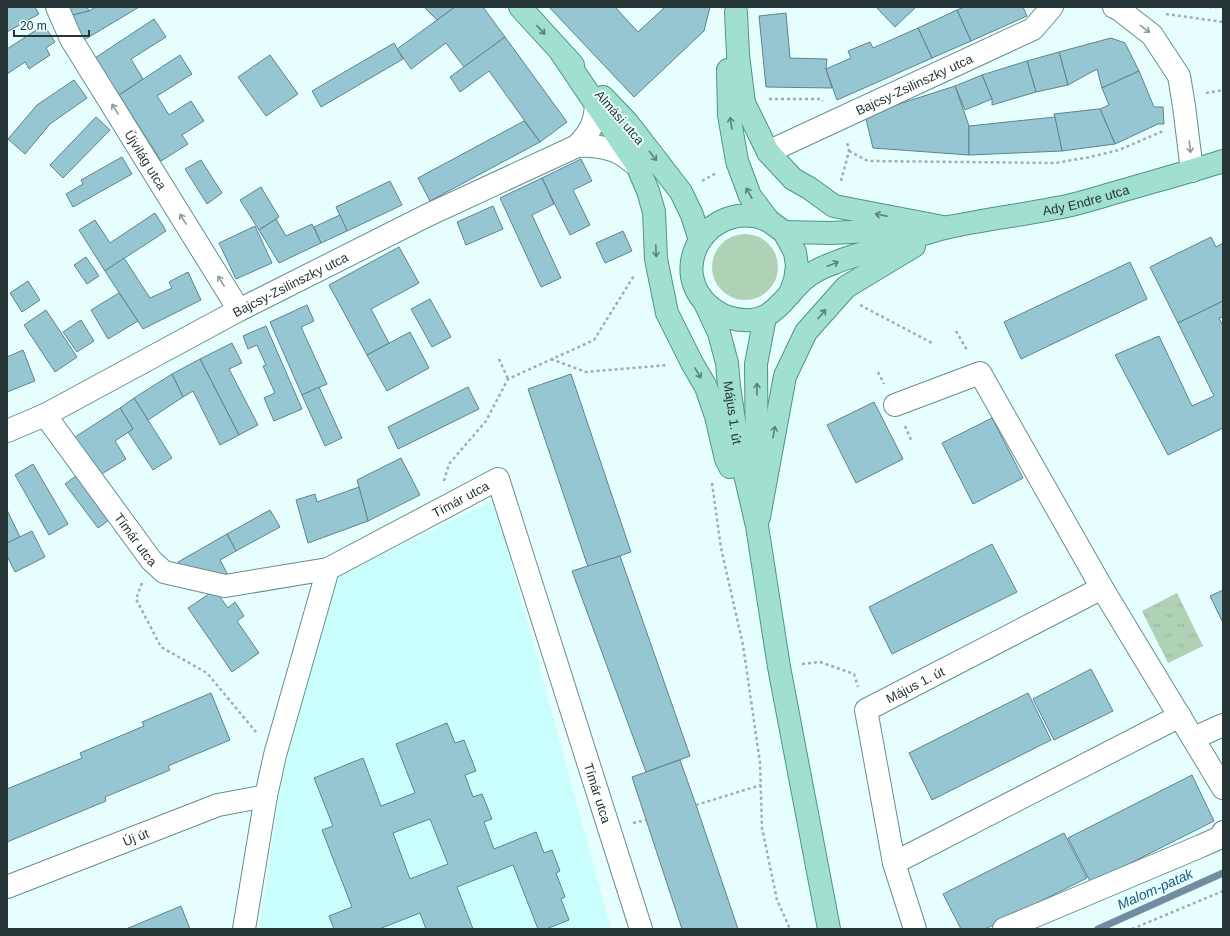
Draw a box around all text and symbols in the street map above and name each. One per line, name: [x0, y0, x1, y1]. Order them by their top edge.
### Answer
scale bar: [14, 12, 89, 38]
text: 20 m: [20, 19, 47, 33]
one-way arrow: [536, 25, 546, 35]
one-way arrow: [1140, 25, 1151, 33]
street label: Bajcsy-Zsilinszky utca: [853, 51, 976, 118]
street label: Almási utca: [592, 87, 648, 148]
one-way arrow: [110, 103, 118, 115]
one-way arrow: [727, 117, 735, 130]
street label: Újvilág utca: [121, 127, 170, 193]
one-way arrow: [1186, 140, 1193, 153]
one-way arrow: [649, 150, 658, 161]
street label: Ady Endre utca: [1041, 182, 1132, 219]
one-way arrow: [745, 187, 752, 199]
one-way arrow: [875, 211, 888, 219]
one-way arrow: [179, 214, 187, 225]
one-way arrow: [652, 244, 660, 257]
street label: Bajcsy-Zsilinszky utca: [230, 249, 351, 320]
one-way arrow: [826, 259, 838, 267]
one-way arrow: [217, 275, 225, 287]
one-way arrow: [817, 309, 827, 319]
one-way arrow: [694, 367, 702, 379]
street label: Május 1. út: [720, 380, 745, 446]
one-way arrow: [753, 383, 761, 396]
one-way arrow: [771, 426, 779, 439]
street label: Tímár utca: [430, 478, 492, 521]
street label: Tímár utca: [111, 510, 160, 570]
street label: Május 1. út: [884, 664, 947, 706]
street label: Tímár utca: [581, 761, 614, 826]
street label: Új út: [121, 826, 151, 849]
water label: Malom-patak: [1115, 865, 1196, 913]

